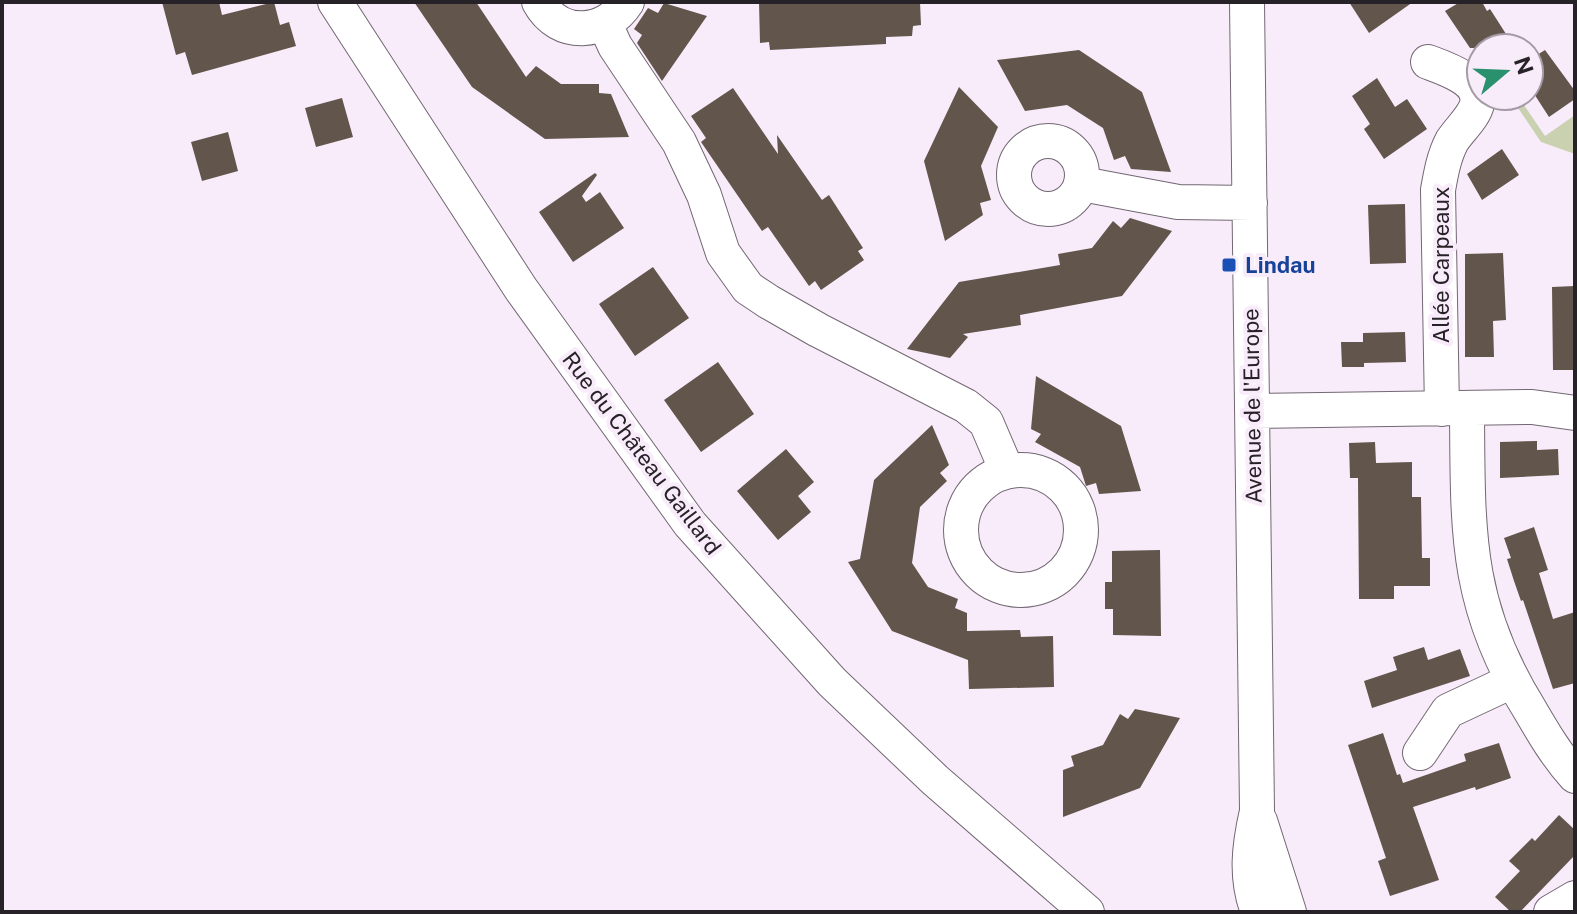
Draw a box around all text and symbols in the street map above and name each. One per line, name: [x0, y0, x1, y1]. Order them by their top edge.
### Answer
north arrow: [1465, 32, 1545, 112]
text: N: [1509, 53, 1539, 78]
street label: Allée Carpeaux: [1428, 187, 1454, 343]
place label: Lindau: [1245, 252, 1316, 278]
marker: Lindau: [1220, 256, 1238, 274]
street label: Avenue de l'Europe: [1237, 308, 1267, 504]
street label: Rue du Château Gaillard: [557, 347, 727, 559]

